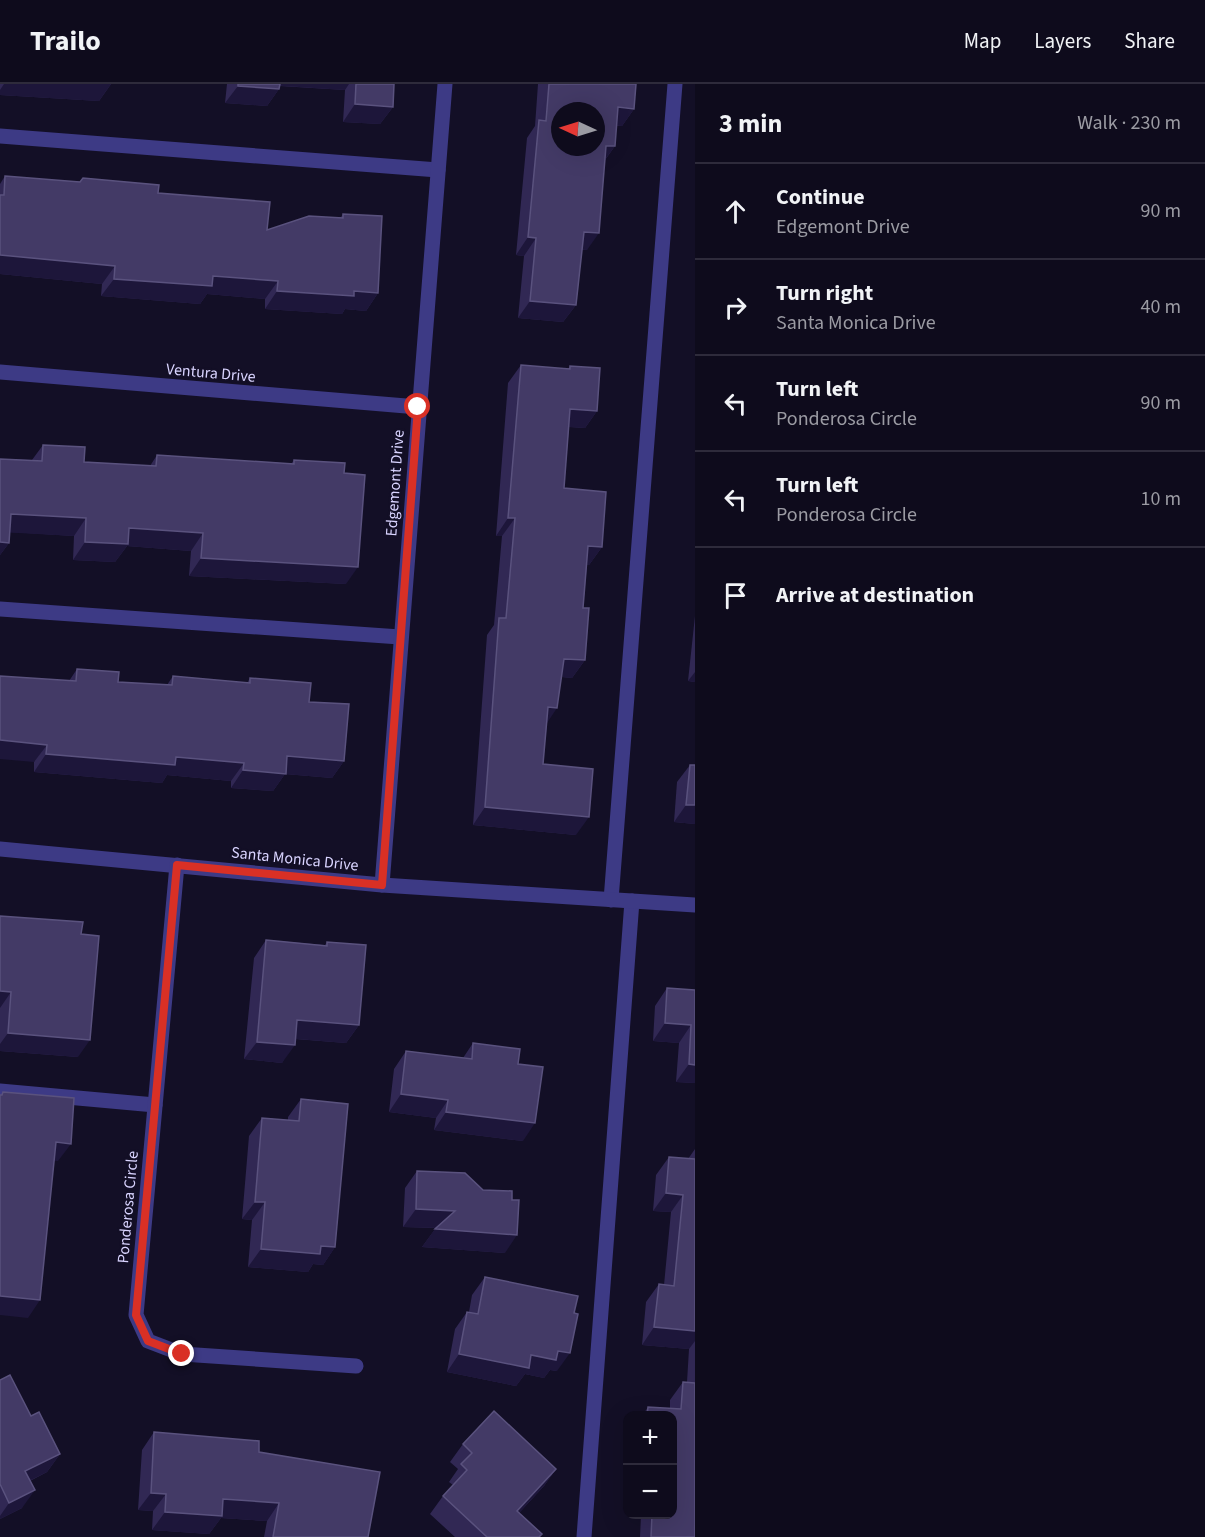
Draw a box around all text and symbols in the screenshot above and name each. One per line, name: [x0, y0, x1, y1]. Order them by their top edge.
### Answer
text: Trailo: [30, 21, 101, 61]
text: Map: [964, 26, 1001, 56]
text: Layers: [1034, 26, 1091, 56]
text: Share: [1124, 26, 1175, 56]
north arrow: [551, 102, 605, 156]
text: 3 min: [719, 105, 782, 142]
text: Walk · 230 m: [1077, 109, 1181, 137]
text: Continue: [776, 181, 865, 213]
icon: ahead: [719, 195, 752, 228]
text: 90 m: [1141, 197, 1181, 225]
text: Edgemont Drive: [776, 213, 910, 241]
text: Turn right: [776, 277, 873, 309]
icon: right: [719, 291, 752, 324]
text: 40 m: [1141, 293, 1181, 321]
text: Santa Monica Drive: [776, 309, 936, 337]
street label: Ventura Drive: [165, 358, 257, 388]
text: Turn left: [776, 373, 858, 405]
icon: left: [719, 387, 752, 420]
text: 90 m: [1141, 389, 1181, 417]
route start: [404, 393, 430, 419]
text: Ponderosa Circle: [776, 405, 917, 433]
street label: Edgemont Drive: [380, 429, 410, 537]
text: Turn left: [776, 469, 858, 501]
icon: left: [719, 483, 752, 516]
text: 10 m: [1141, 485, 1181, 513]
text: Ponderosa Circle: [776, 501, 917, 529]
icon: arrive: [719, 579, 752, 612]
text: Arrive at destination: [776, 579, 974, 611]
street label: Santa Monica Drive: [230, 841, 360, 877]
street label: Ponderosa Circle: [112, 1150, 144, 1264]
route end: [168, 1340, 194, 1366]
map controls: [623, 1411, 677, 1519]
button: +: [623, 1411, 677, 1465]
button: −: [623, 1465, 677, 1519]

